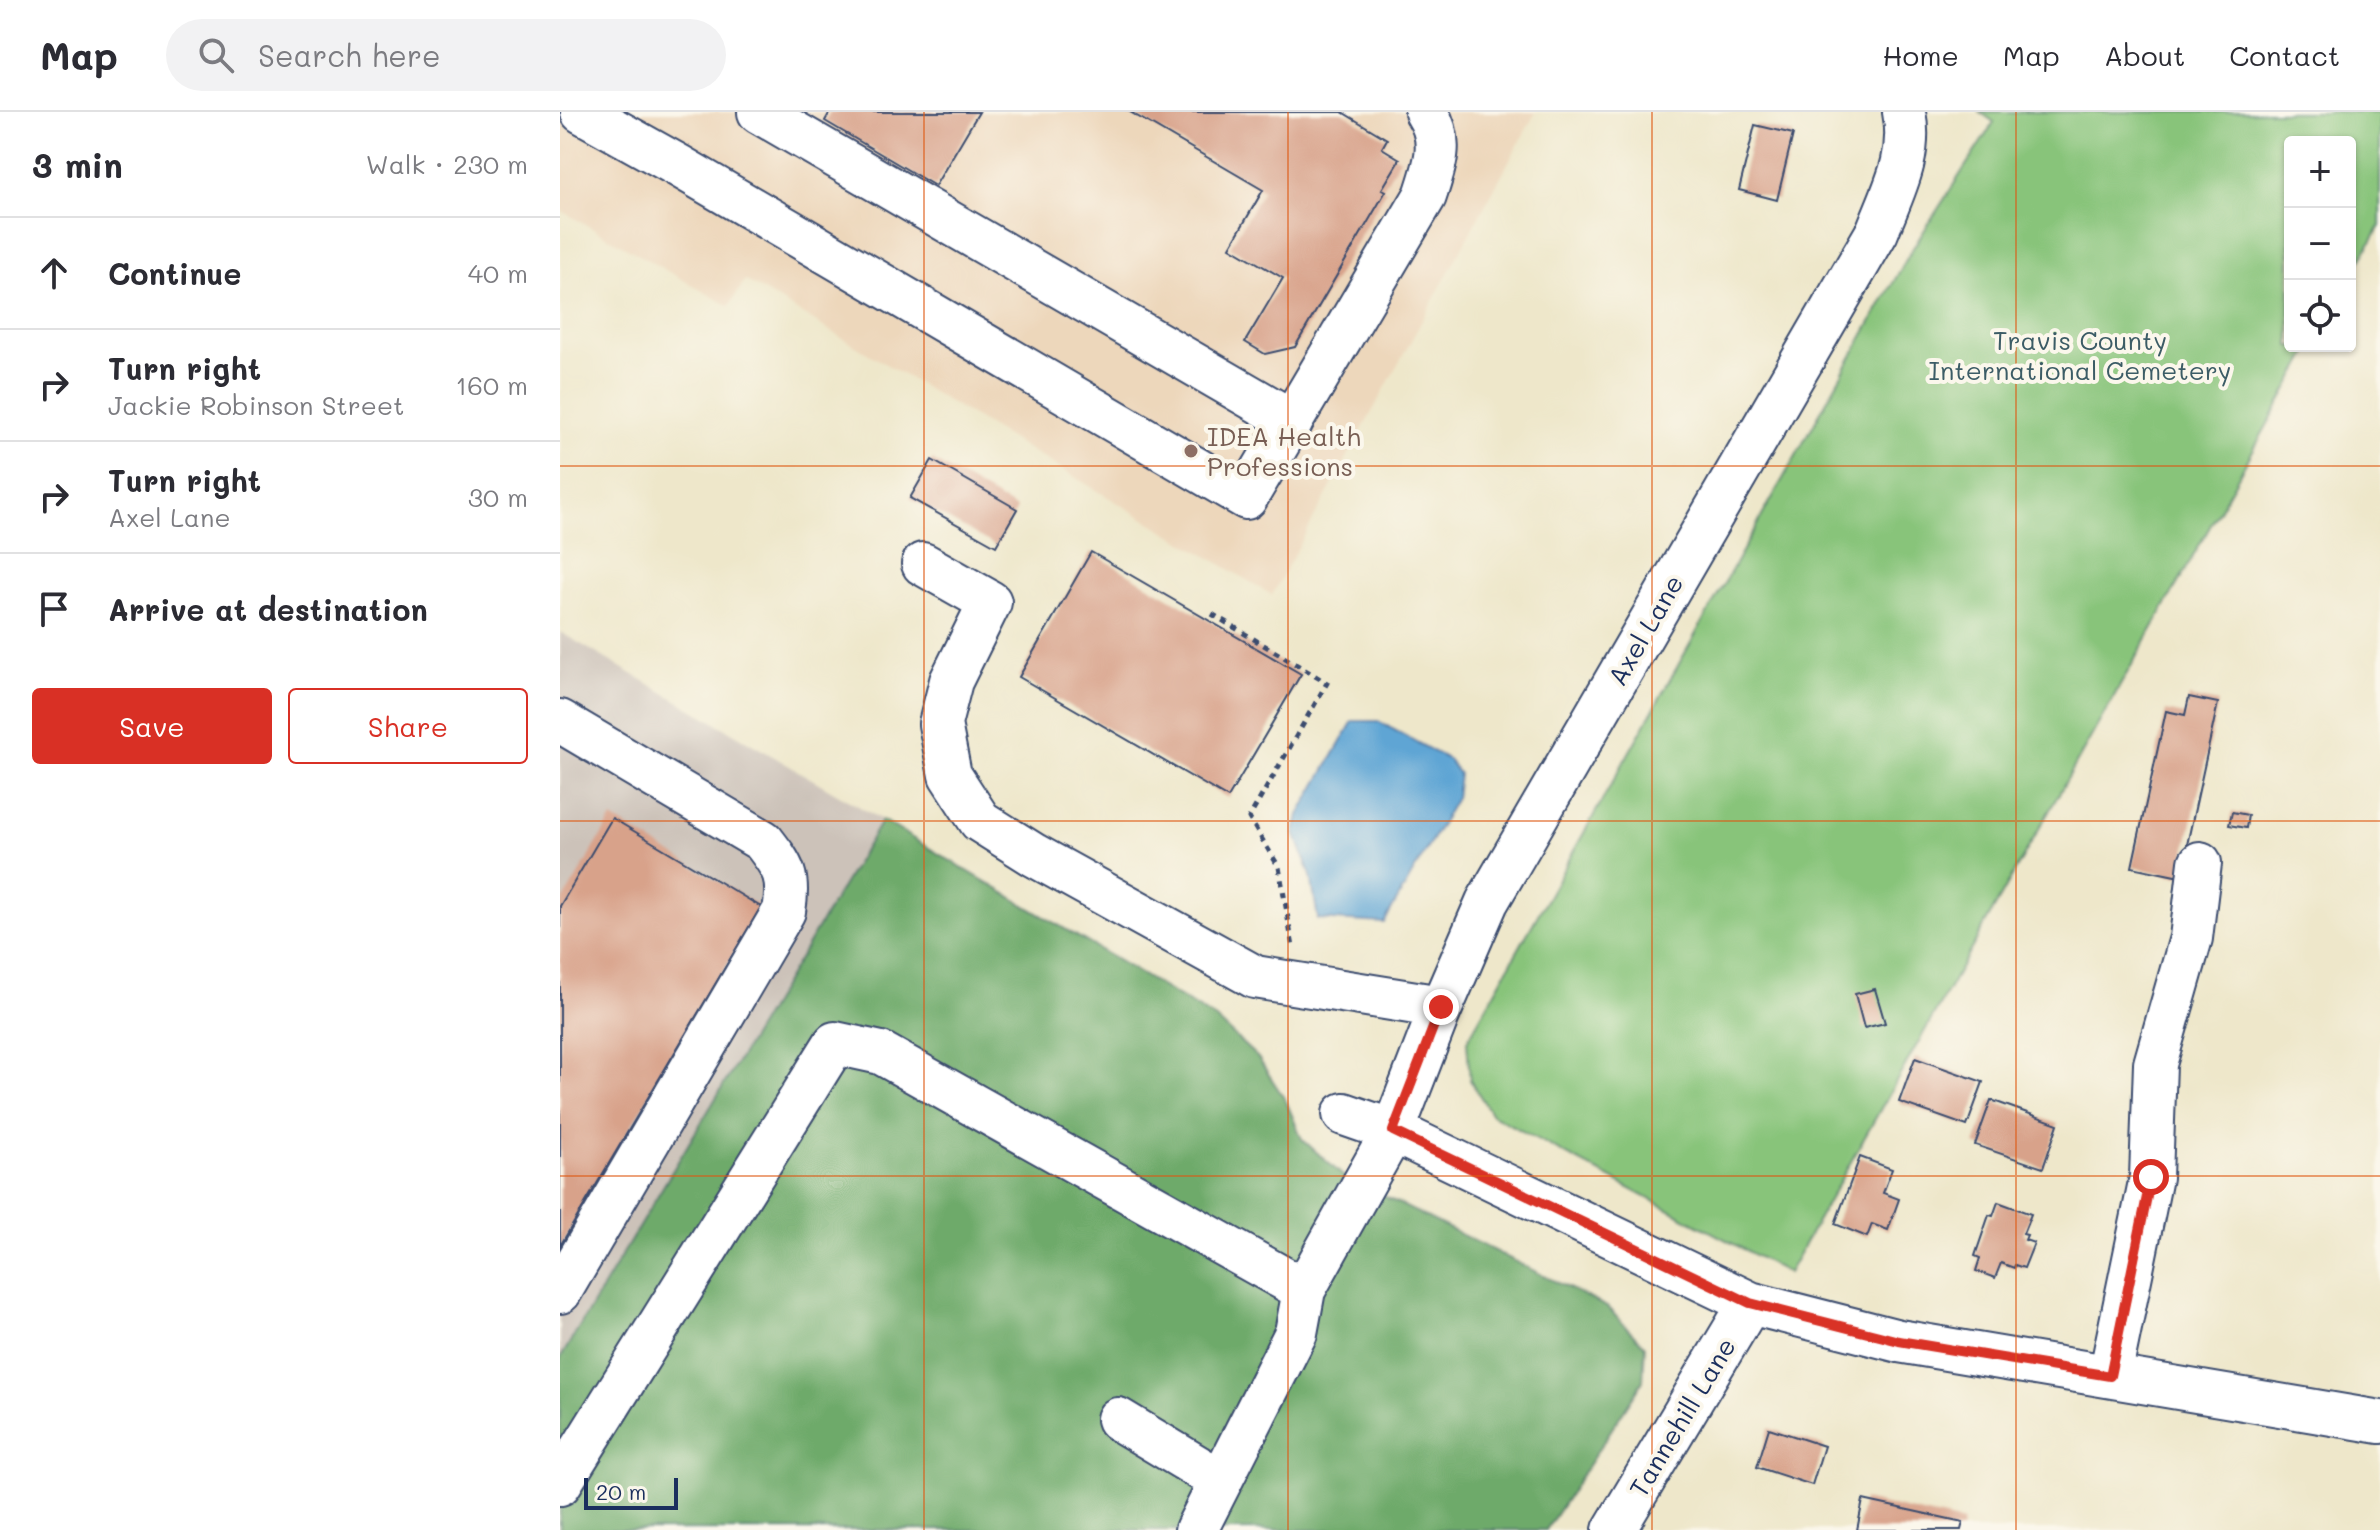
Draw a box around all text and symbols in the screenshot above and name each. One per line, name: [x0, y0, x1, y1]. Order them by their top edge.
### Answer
search box: [166, 19, 726, 91]
text: Map: [40, 30, 118, 80]
icon: search: [194, 33, 238, 77]
text: Search here: [258, 35, 441, 75]
text: Home: [1883, 37, 1959, 73]
text: Map: [2003, 37, 2060, 73]
text: About: [2104, 37, 2185, 73]
text: Contact: [2229, 37, 2340, 73]
map controls: [2284, 136, 2356, 352]
button: +: [2284, 136, 2356, 208]
text: 3 min: [32, 142, 123, 187]
text: Walk · 230 m: [366, 147, 528, 181]
button: −: [2284, 208, 2356, 280]
icon: ahead: [32, 251, 76, 295]
text: Continue: [108, 253, 241, 293]
text: 40 m: [468, 256, 528, 290]
button: locate: [2284, 280, 2356, 352]
park label: Travis County International Cemetery: [1929, 323, 2231, 387]
text: Turn right: [108, 348, 261, 388]
icon: right: [32, 363, 76, 407]
text: 160 m: [456, 368, 528, 402]
text: Jackie Robinson Street: [108, 388, 404, 422]
place label: IDEA Health Professions: [1207, 419, 1361, 483]
marker: IDEA Health Professions: [1182, 442, 1200, 460]
text: Turn right: [108, 460, 261, 500]
icon: right: [32, 475, 76, 519]
text: 30 m: [468, 480, 528, 514]
text: Axel Lane: [108, 500, 231, 534]
street label: Axel Lane: [1600, 568, 1690, 692]
icon: arrive: [32, 587, 76, 631]
text: Arrive at destination: [108, 589, 428, 629]
button: Save: [32, 688, 272, 764]
button: Share: [288, 688, 528, 764]
route end: [1423, 989, 1459, 1025]
route start: [2133, 1159, 2169, 1195]
street label: Tannehill Lane: [1621, 1331, 1743, 1503]
scale bar: [584, 1474, 678, 1510]
text: 20 m: [596, 1477, 646, 1506]

